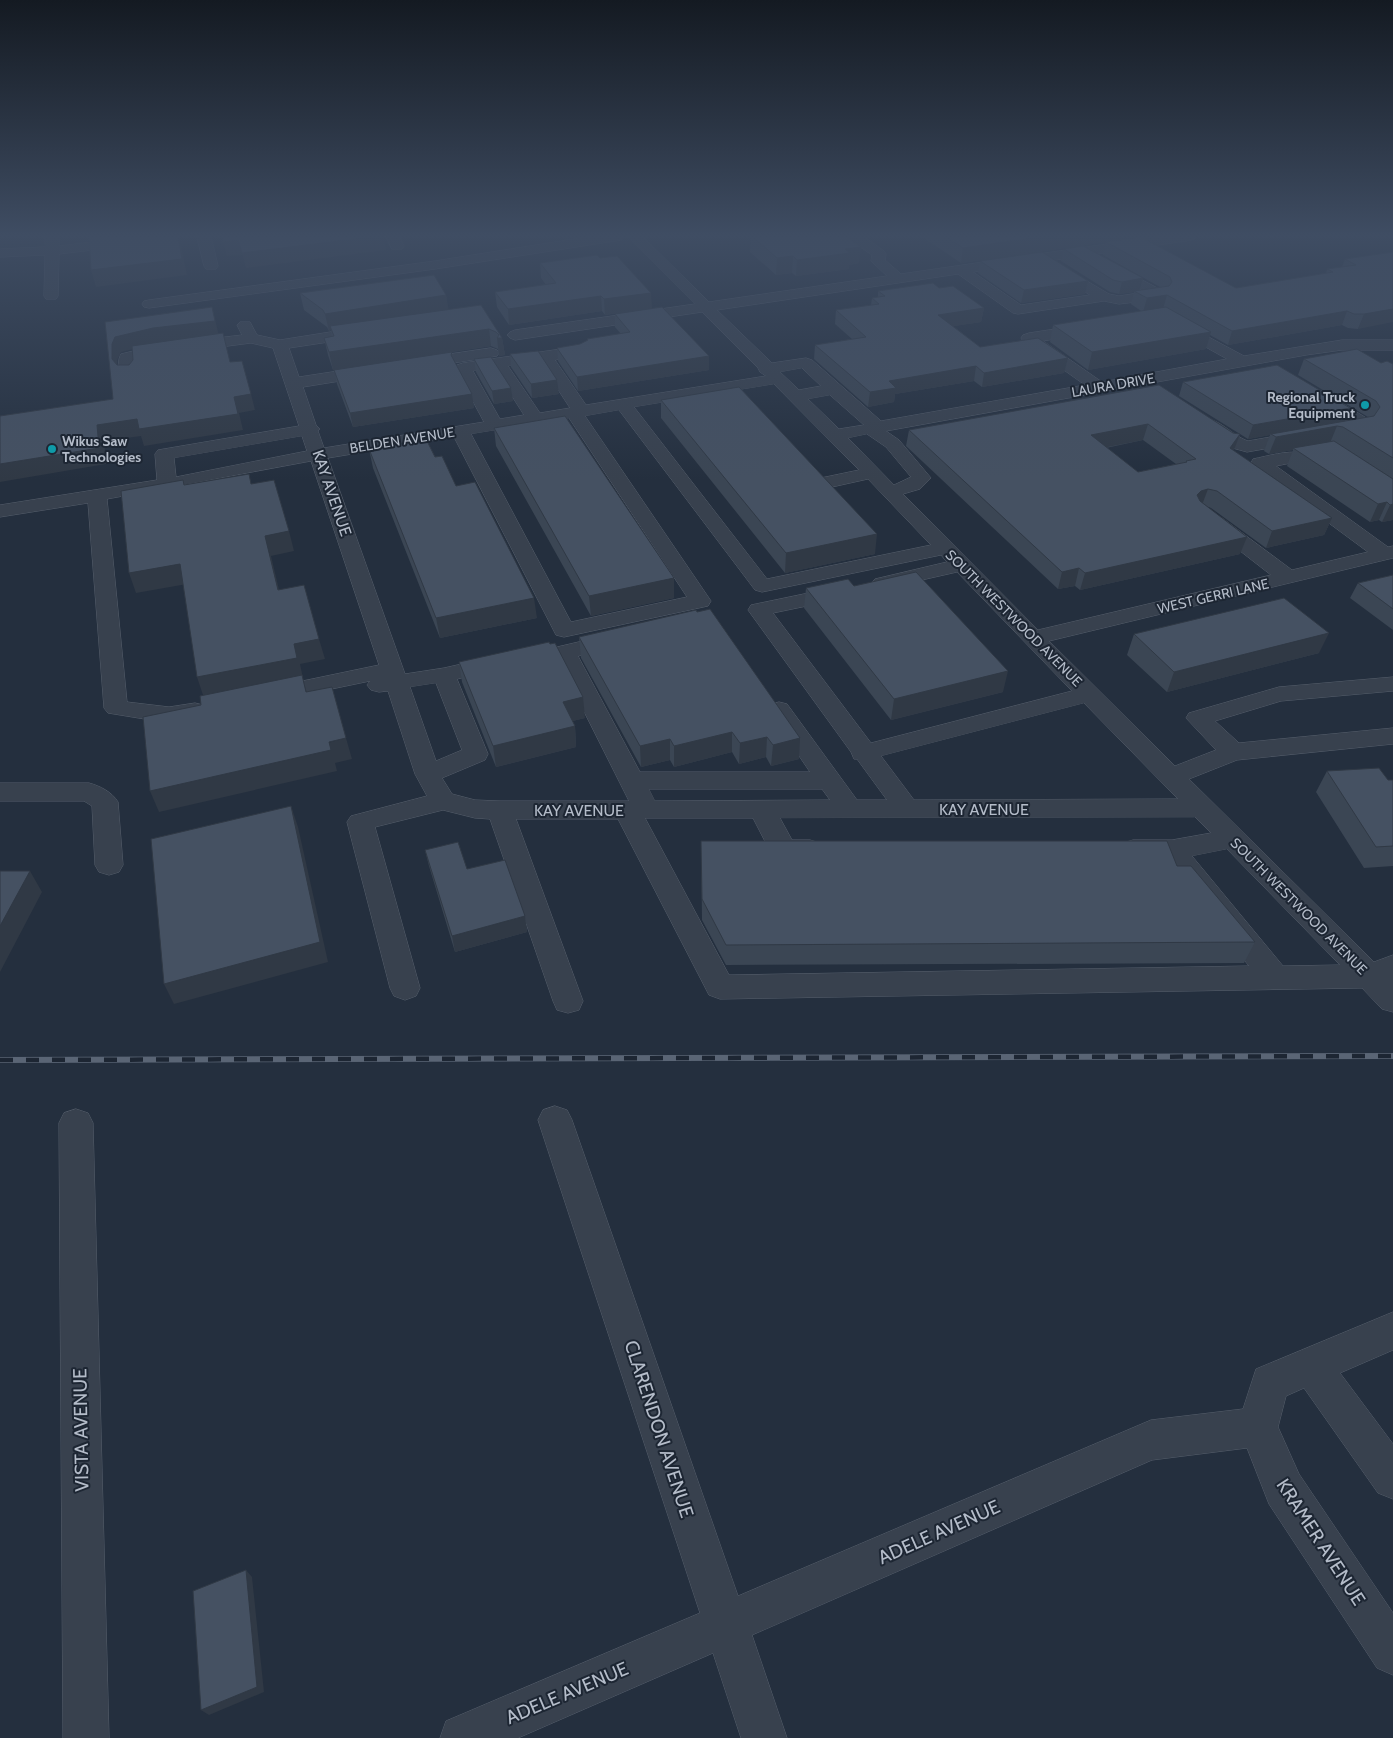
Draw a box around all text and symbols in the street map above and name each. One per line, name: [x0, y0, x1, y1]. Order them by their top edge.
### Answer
street label: LAURA DRIVE: [1070, 369, 1156, 401]
place label: Regional Truck Equipment: [1267, 388, 1355, 422]
marker: Regional Truck Equipment: [1359, 399, 1371, 411]
street label: BELDEN AVENUE: [348, 423, 456, 457]
place label: Wikus Saw Technologies: [62, 432, 141, 466]
marker: Wikus Saw Technologies: [46, 443, 58, 455]
street label: KAY AVENUE: [308, 447, 356, 539]
street label: SOUTH WESTWOOD AVENUE: [942, 546, 1086, 690]
street label: WEST GERRI LANE: [1156, 574, 1271, 618]
street label: KAY AVENUE: [939, 800, 1029, 819]
street label: KAY AVENUE: [534, 801, 624, 820]
street label: SOUTH WESTWOOD AVENUE: [1227, 834, 1371, 978]
street label: CLARENDON AVENUE: [619, 1338, 699, 1520]
street label: VISTA AVENUE: [68, 1368, 94, 1492]
street label: KRAMER AVENUE: [1272, 1474, 1370, 1610]
street label: ADELE AVENUE: [875, 1495, 1003, 1569]
street label: ADELE AVENUE: [502, 1657, 632, 1729]

